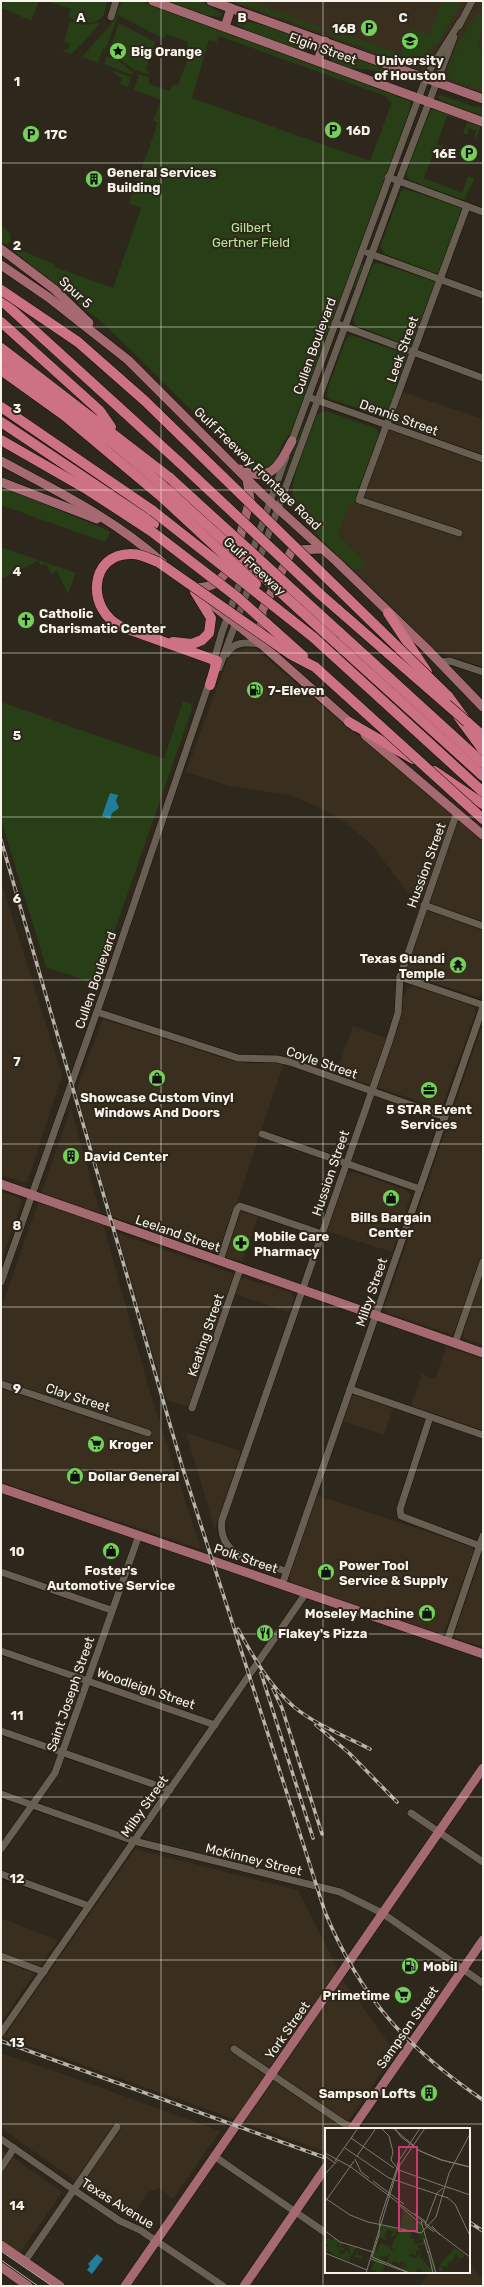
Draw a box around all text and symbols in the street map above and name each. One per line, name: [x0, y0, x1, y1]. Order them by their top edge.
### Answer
text: A: [76, 10, 86, 25]
text: B: [237, 10, 247, 25]
text: C: [398, 10, 408, 25]
parking icon: 16B: [359, 18, 379, 38]
place label: 16B: [332, 21, 356, 36]
street label: Elgin Street: [287, 29, 359, 69]
school or university icon: University of Houston: [400, 31, 420, 51]
place icon: Big Orange: [108, 41, 128, 61]
place label: Big Orange: [131, 44, 202, 59]
place label: University of Houston: [374, 53, 446, 83]
text: 1: [14, 74, 20, 89]
parking icon: 16D: [323, 120, 343, 140]
place label: 16D: [346, 123, 370, 138]
parking icon: 17C: [21, 124, 41, 144]
place label: 17C: [44, 127, 67, 142]
parking icon: 16E: [459, 143, 479, 163]
place label: 16E: [433, 146, 456, 161]
place label: General Services Building: [107, 165, 216, 195]
building icon: General Services Building: [84, 169, 104, 189]
park label: Gilbert Gertner Field: [212, 220, 290, 250]
text: 2: [13, 238, 21, 253]
street label: Spur 5: [56, 274, 95, 311]
street label: Cullen Boulevard: [290, 296, 339, 397]
street label: Leek Street: [384, 314, 421, 384]
street label: Dennis Street: [357, 396, 440, 439]
text: 3: [13, 401, 22, 416]
street label: Gulf Freeway Frontage Road: [190, 404, 324, 534]
street label: Gulf Freeway: [221, 534, 289, 599]
text: 4: [13, 564, 22, 579]
place label: Catholic Charismatic Center: [39, 606, 166, 636]
church icon: Catholic Charismatic Center: [16, 610, 36, 630]
fuel station icon: 7-Eleven: [245, 680, 265, 700]
place label: 7-Eleven: [268, 683, 324, 698]
text: 5: [13, 728, 21, 743]
street label: Hussion Street: [404, 820, 449, 910]
text: 6: [13, 891, 22, 906]
street label: Cullen Boulevard: [72, 930, 119, 1031]
place label: Texas Guandi Temple: [360, 951, 445, 981]
temple icon: Texas Guandi Temple: [448, 955, 468, 975]
street label: Coyle Street: [284, 1043, 359, 1082]
text: 7: [13, 1054, 21, 1069]
shop icon: Showcase Custom Vinyl Windows And Doors: [147, 1068, 167, 1088]
office icon: 5 STAR Event Services: [419, 1080, 439, 1100]
place label: Showcase Custom Vinyl Windows And Doors: [80, 1090, 234, 1120]
place label: 5 STAR Event Services: [386, 1102, 472, 1132]
street label: Hussion Street: [309, 1128, 352, 1218]
building icon: David Center: [61, 1146, 81, 1166]
place label: David Center: [84, 1149, 168, 1164]
shop icon: Bills Bargain Center: [381, 1188, 401, 1208]
place label: Bills Bargain Center: [351, 1210, 431, 1240]
street label: Leeland Street: [134, 1212, 222, 1255]
text: 8: [13, 1218, 22, 1233]
place label: Mobile Care Pharmacy: [254, 1229, 329, 1259]
pharmacy icon: Mobile Care Pharmacy: [231, 1233, 251, 1253]
street label: Milby Street: [353, 1256, 390, 1329]
street label: Keating Street: [184, 1292, 228, 1379]
street label: Clay Street: [44, 1380, 112, 1415]
text: 9: [13, 1381, 21, 1396]
supermarket icon: Kroger: [86, 1434, 106, 1454]
place label: Kroger: [109, 1437, 153, 1452]
shop icon: Dollar General: [65, 1466, 85, 1486]
place label: Dollar General: [88, 1469, 179, 1484]
shop icon: Foster's Automotive Service: [101, 1541, 121, 1561]
street label: Polk Street: [212, 1541, 280, 1576]
text: 10: [9, 1544, 25, 1559]
place label: Power Tool Service & Supply: [339, 1558, 448, 1588]
shop icon: Power Tool Service & Supply: [316, 1562, 336, 1582]
place label: Foster's Automotive Service: [47, 1563, 175, 1593]
shop icon: Moseley Machine: [417, 1603, 437, 1623]
place label: Moseley Machine: [305, 1606, 414, 1621]
restaurant icon: Flakey's Pizza: [255, 1623, 275, 1643]
place label: Flakey's Pizza: [278, 1626, 367, 1641]
street label: Saint Joseph Street: [44, 1635, 97, 1754]
street label: Woodleigh Street: [94, 1665, 197, 1713]
text: 11: [11, 1708, 23, 1723]
street label: Milby Street: [118, 1773, 171, 1840]
street label: McKinney Street: [204, 1840, 304, 1879]
text: 12: [10, 1871, 24, 1886]
fuel station icon: Mobil: [400, 1956, 420, 1976]
place label: Mobil: [423, 1959, 457, 1974]
street label: Sampson Street: [373, 1983, 441, 2071]
supermarket icon: Primetime: [393, 1985, 413, 2005]
place label: Primetime: [323, 1988, 390, 2003]
street label: York Street: [262, 1999, 313, 2062]
text: 13: [9, 2035, 25, 2050]
building icon: Sampson Lofts: [419, 2083, 439, 2103]
place label: Sampson Lofts: [319, 2086, 416, 2101]
inset map: [325, 2128, 470, 2273]
street label: Texas Avenue: [79, 2175, 157, 2232]
text: 14: [9, 2198, 25, 2213]

